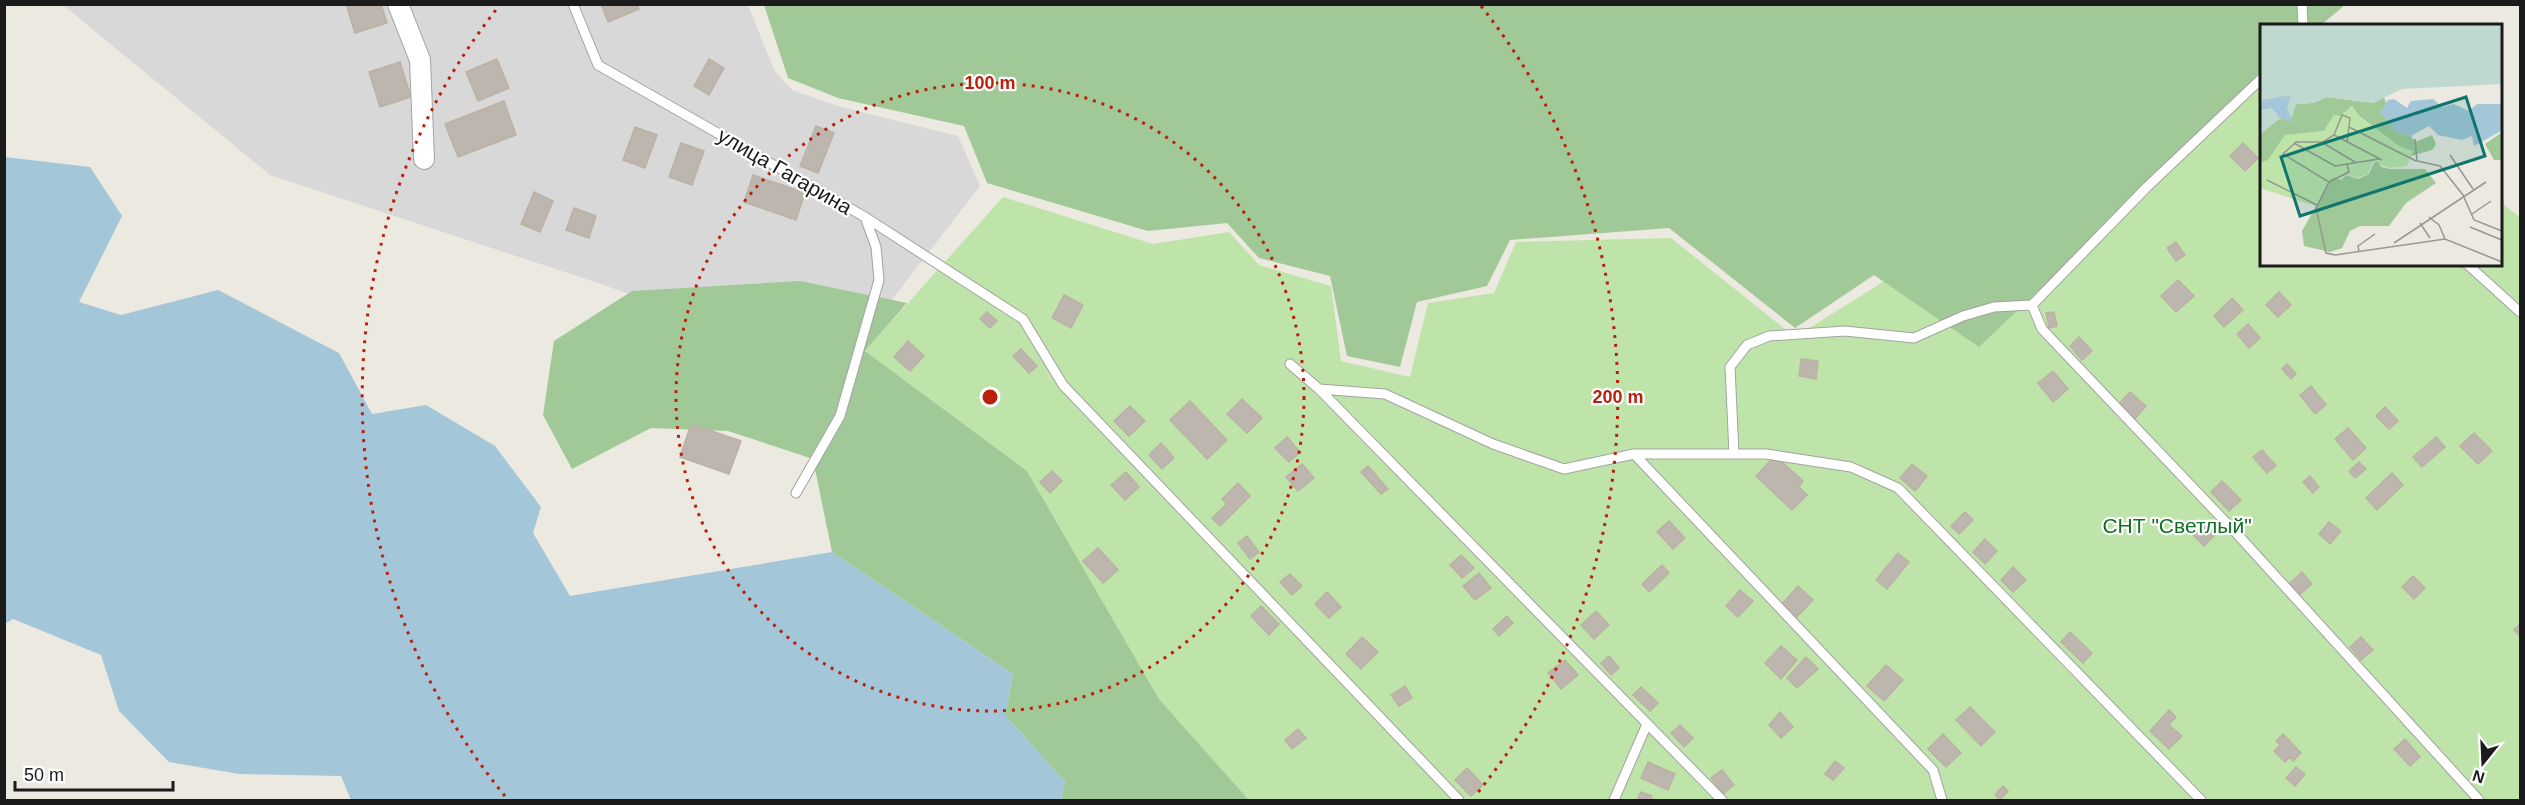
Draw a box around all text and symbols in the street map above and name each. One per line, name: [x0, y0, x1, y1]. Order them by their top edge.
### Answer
inset map: [2260, 24, 2501, 266]
text: 100 m: [964, 73, 1016, 93]
street label: улица Гагарина: [714, 123, 856, 219]
centre of rings: [980, 387, 1000, 407]
text: 200 m: [1592, 387, 1644, 407]
park label: СНТ "Светлый": [2102, 514, 2252, 537]
north arrow: [2453, 733, 2513, 793]
scale bar: [15, 754, 172, 792]
text: 50 m: [24, 765, 64, 785]
text: N: [2470, 767, 2487, 787]

